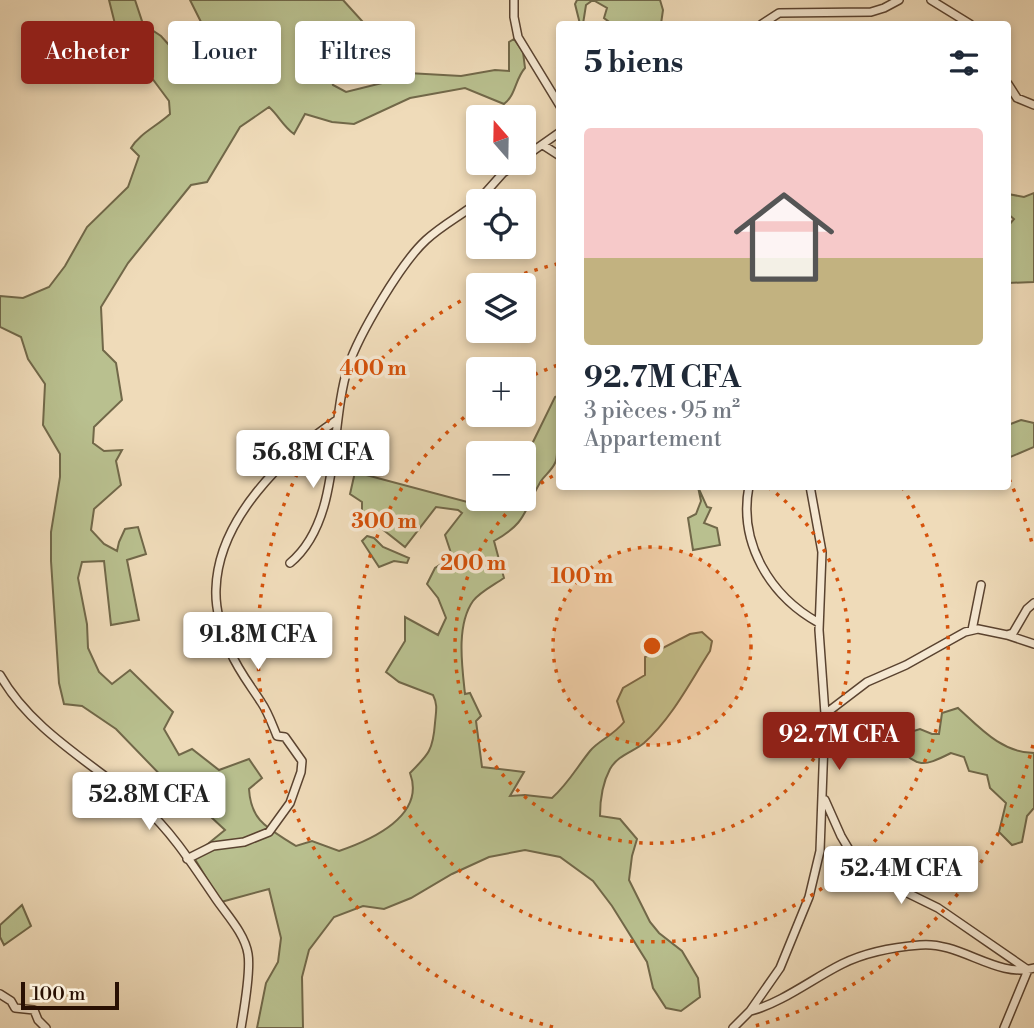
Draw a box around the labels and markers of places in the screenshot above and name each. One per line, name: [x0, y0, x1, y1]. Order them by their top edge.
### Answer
pin: 56.8M CFA: [233, 430, 393, 490]
pin: 91.8M CFA: [178, 612, 338, 672]
centre of rings: [640, 634, 664, 658]
pin: 92.7M CFA: [759, 712, 919, 772]
pin: 52.8M CFA: [69, 772, 229, 832]
pin: 52.4M CFA: [821, 846, 981, 906]

